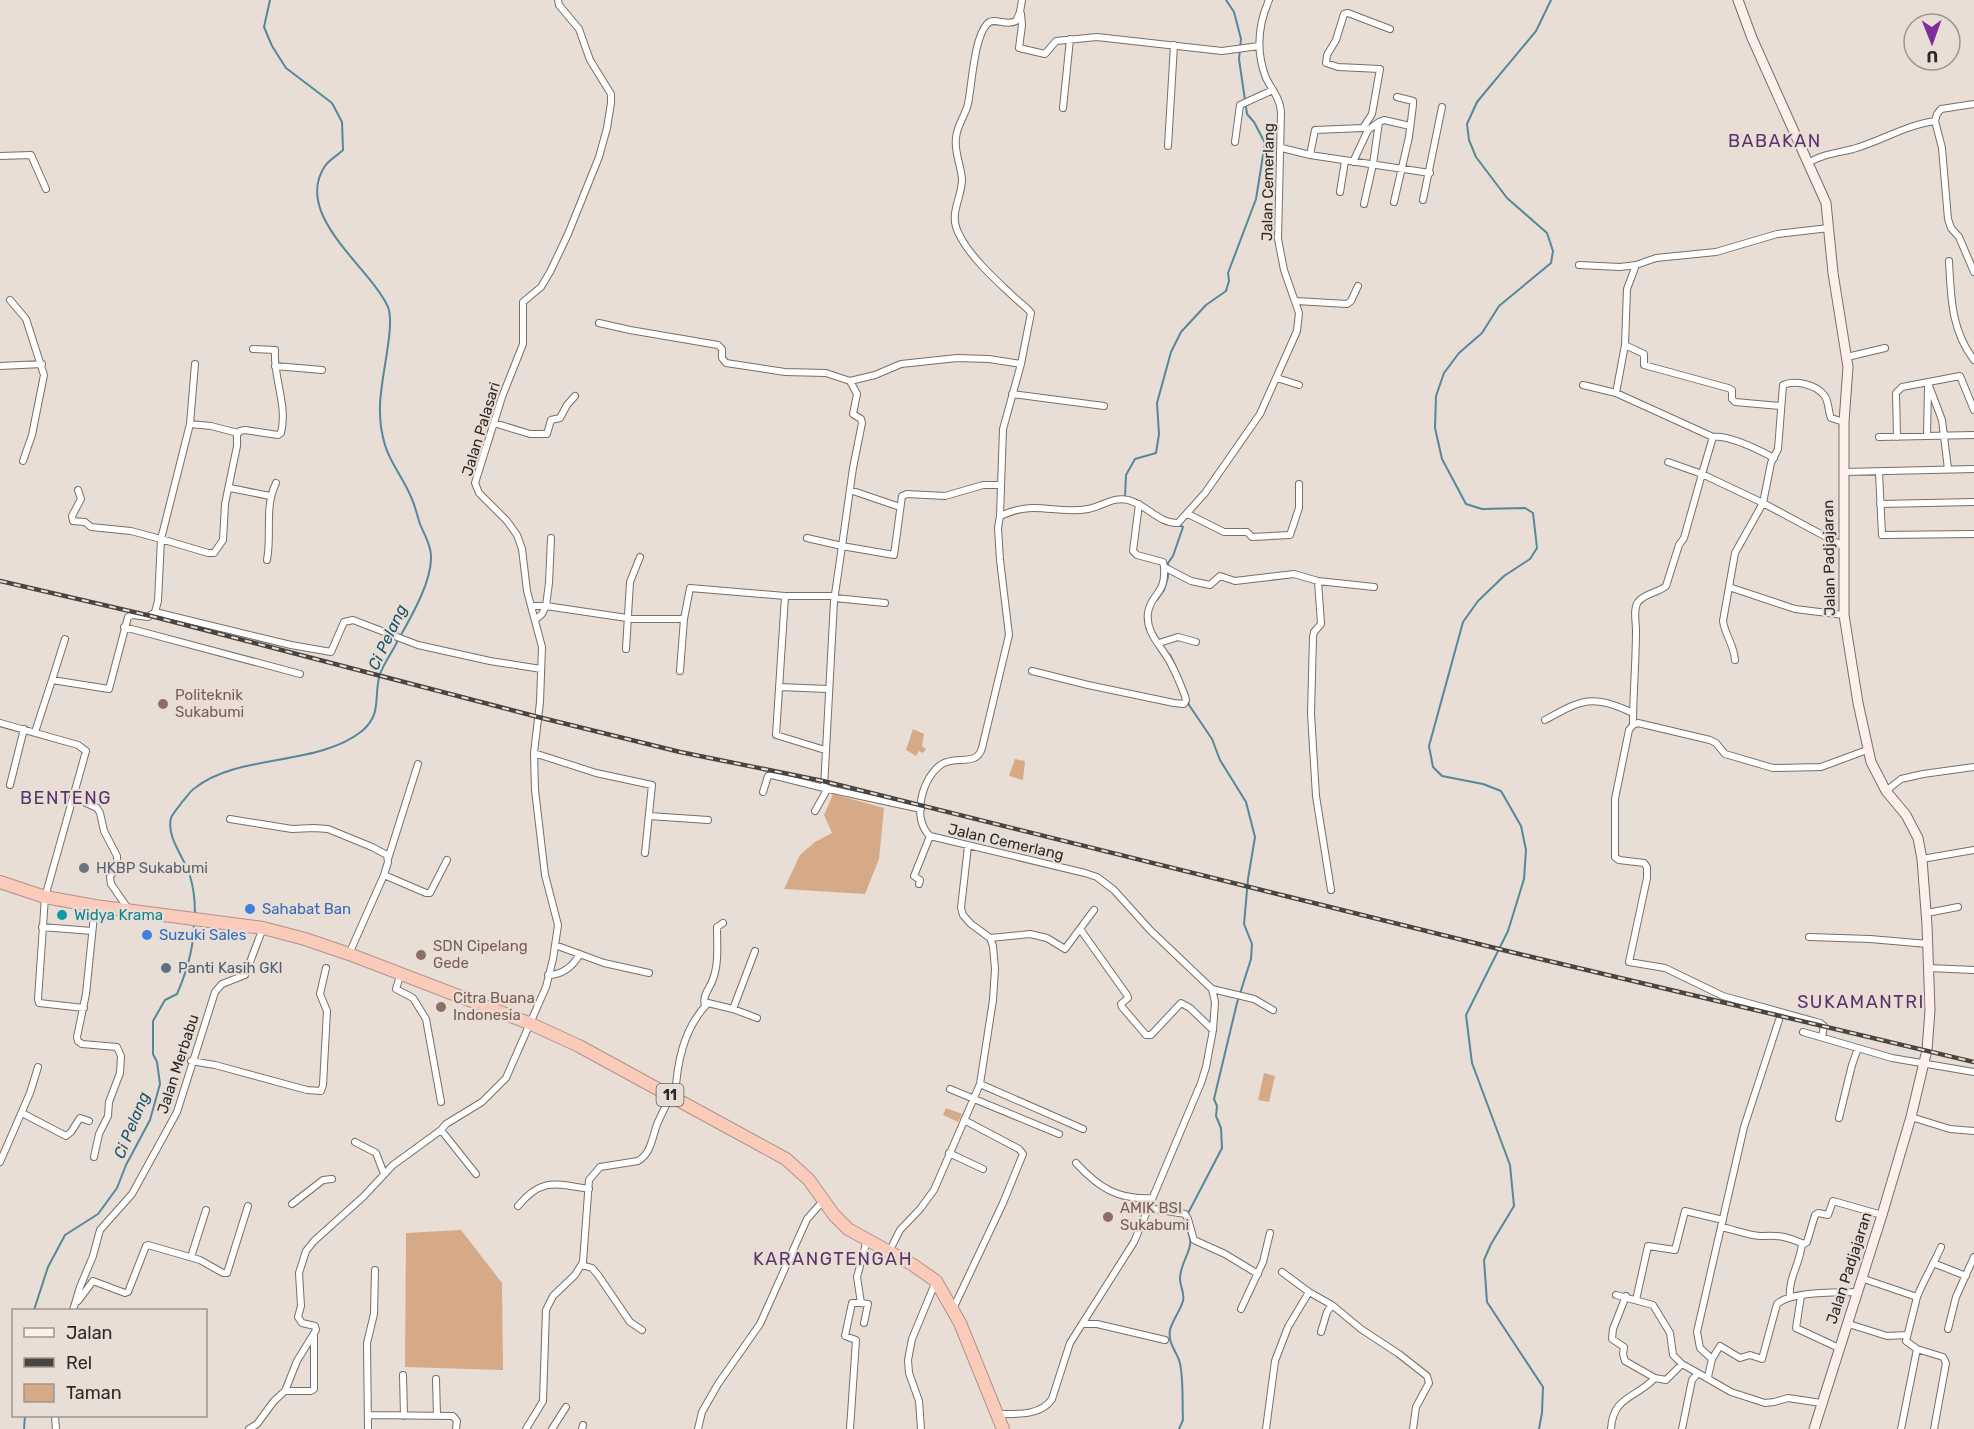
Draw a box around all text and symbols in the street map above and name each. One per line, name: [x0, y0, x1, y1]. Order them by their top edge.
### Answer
north arrow: [1902, 12, 1962, 72]
text: U: [1926, 47, 1938, 66]
street label: Jalan Cemerlang: [1258, 123, 1278, 241]
district label: BABAKAN: [1728, 130, 1822, 152]
street label: Jalan Palasari: [458, 380, 504, 478]
street label: Jalan Padjajaran: [1819, 500, 1839, 616]
water label: Ci Pelang: [364, 601, 411, 673]
place label: Politeknik Sukabumi: [175, 686, 244, 721]
marker: Politeknik Sukabumi: [156, 697, 170, 711]
district label: BENTENG: [20, 787, 112, 809]
street label: Jalan Cemerlang: [946, 820, 1066, 864]
place label: HKBP Sukabumi: [96, 859, 208, 877]
marker: HKBP Sukabumi: [77, 861, 91, 875]
place label: Sahabat Ban: [262, 900, 351, 918]
marker: Sahabat Ban: [243, 902, 257, 916]
place label: Widya Krama: [74, 906, 163, 924]
marker: Widya Krama: [55, 908, 69, 922]
place label: Suzuki Sales: [159, 926, 247, 944]
marker: Suzuki Sales: [140, 928, 154, 942]
place label: SDN Cipelang Gede: [433, 937, 528, 972]
marker: SDN Cipelang Gede: [414, 948, 428, 962]
place label: Panti Kasih GKI: [178, 959, 283, 977]
marker: Panti Kasih GKI: [159, 961, 173, 975]
place label: Citra Buana Indonesia: [453, 989, 535, 1024]
district label: SUKAMANTRI: [1797, 991, 1925, 1013]
marker: Citra Buana Indonesia: [434, 1000, 448, 1014]
street label: Jalan Merbabu: [153, 1012, 203, 1116]
road number: 11: [656, 1084, 684, 1106]
water label: Ci Pelang: [109, 1089, 154, 1161]
place label: AMIK BSI Sukabumi: [1120, 1199, 1189, 1234]
marker: AMIK BSI Sukabumi: [1101, 1210, 1115, 1224]
street label: Jalan Padjajaran: [1822, 1210, 1876, 1326]
district label: KARANGTENGAH: [753, 1248, 913, 1270]
legend: [12, 1309, 207, 1417]
text: Jalan: [66, 1322, 113, 1344]
text: Rel: [66, 1352, 92, 1374]
text: Taman: [66, 1382, 122, 1404]

